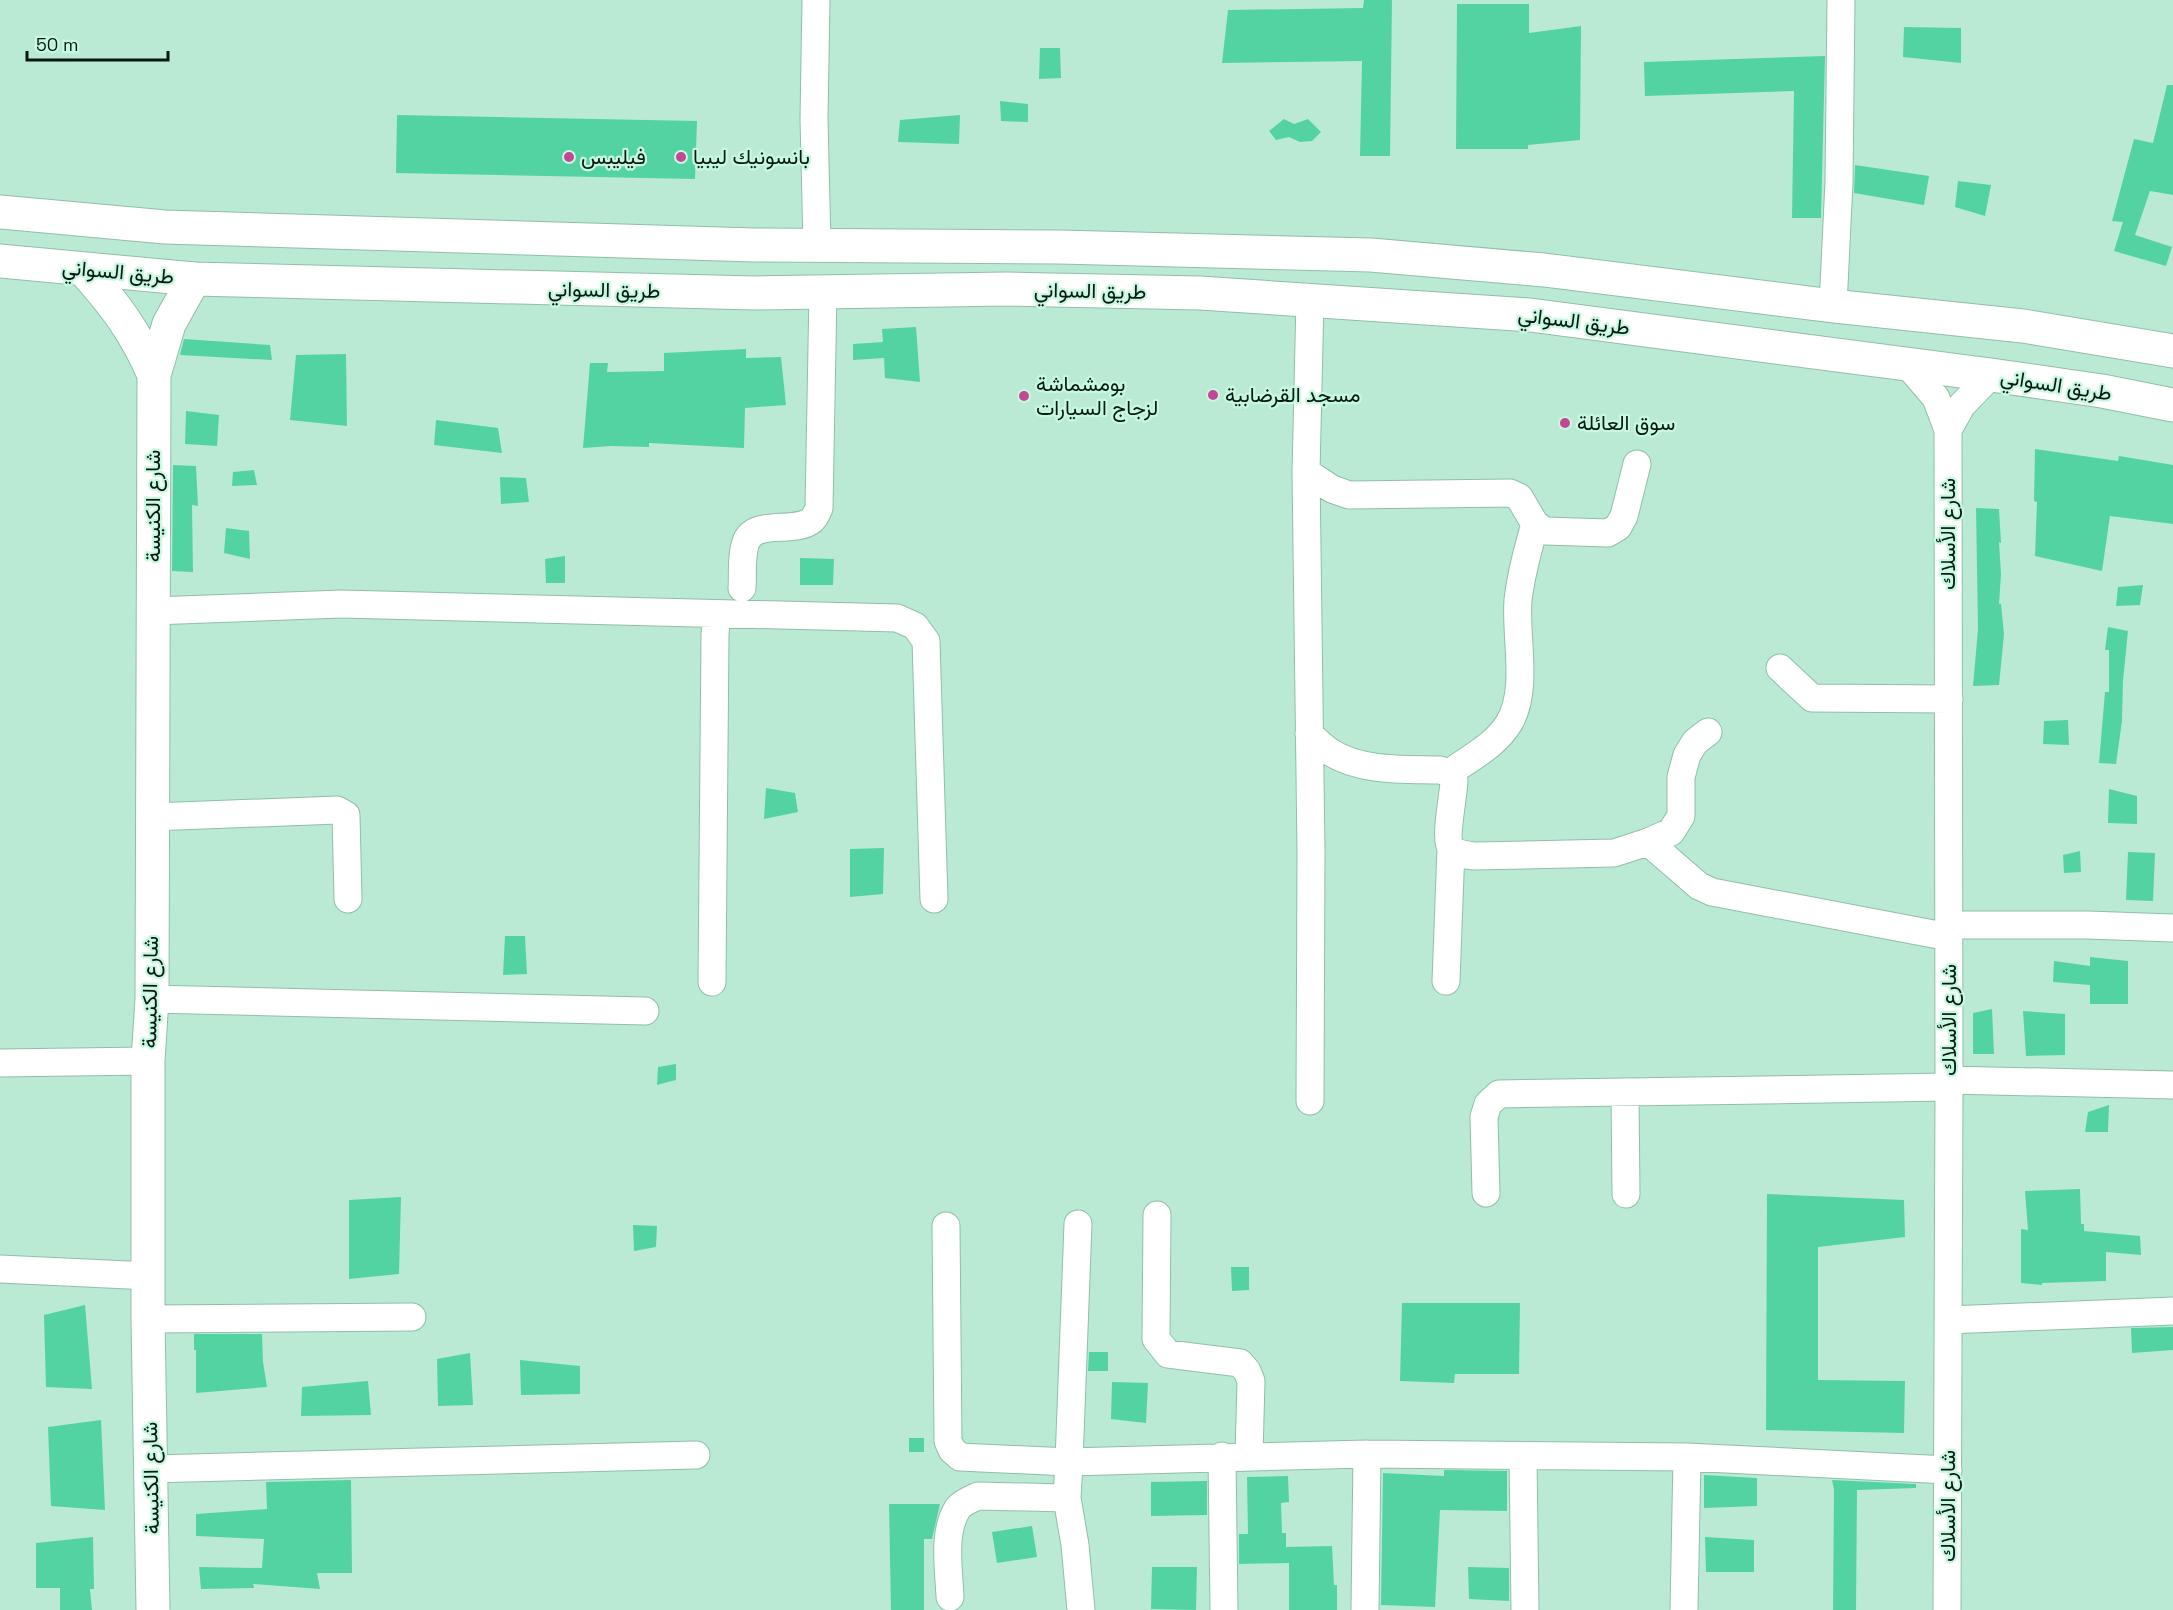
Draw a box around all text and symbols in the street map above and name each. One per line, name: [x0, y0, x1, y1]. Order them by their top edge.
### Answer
scale bar: [27, 24, 168, 62]
text: 50 m: [36, 33, 78, 56]
place label: فيليبس: [581, 143, 646, 170]
place label: بانسونيك ليبيا: [693, 143, 810, 170]
marker: فيليبس: [562, 150, 576, 164]
marker: بانسونيك ليبيا: [674, 150, 688, 164]
street label: طريق السواني: [61, 253, 175, 294]
street label: طريق السواني: [548, 275, 660, 308]
street label: طريق السواني: [1034, 276, 1146, 309]
street label: طريق السواني: [1516, 300, 1631, 345]
street label: طريق السواني: [1998, 362, 2114, 411]
place label: بومشماشة لزجاج السيارات: [1036, 370, 1158, 422]
place label: مسجد القرضابية: [1225, 381, 1360, 408]
marker: مسجد القرضابية: [1206, 388, 1220, 402]
marker: بومشماشة لزجاج السيارات: [1017, 389, 1031, 403]
place label: سوق العائلة: [1577, 409, 1675, 436]
marker: سوق العائلة: [1558, 416, 1572, 430]
street label: شارع الكنيسة: [139, 450, 167, 562]
street label: شارع الأسلاك: [1934, 478, 1962, 590]
street label: شارع الكنيسة: [135, 935, 165, 1049]
street label: شارع الأسلاك: [1935, 964, 1963, 1076]
street label: شارع الكنيسة: [136, 1421, 166, 1535]
street label: شارع الأسلاك: [1934, 1450, 1962, 1562]

